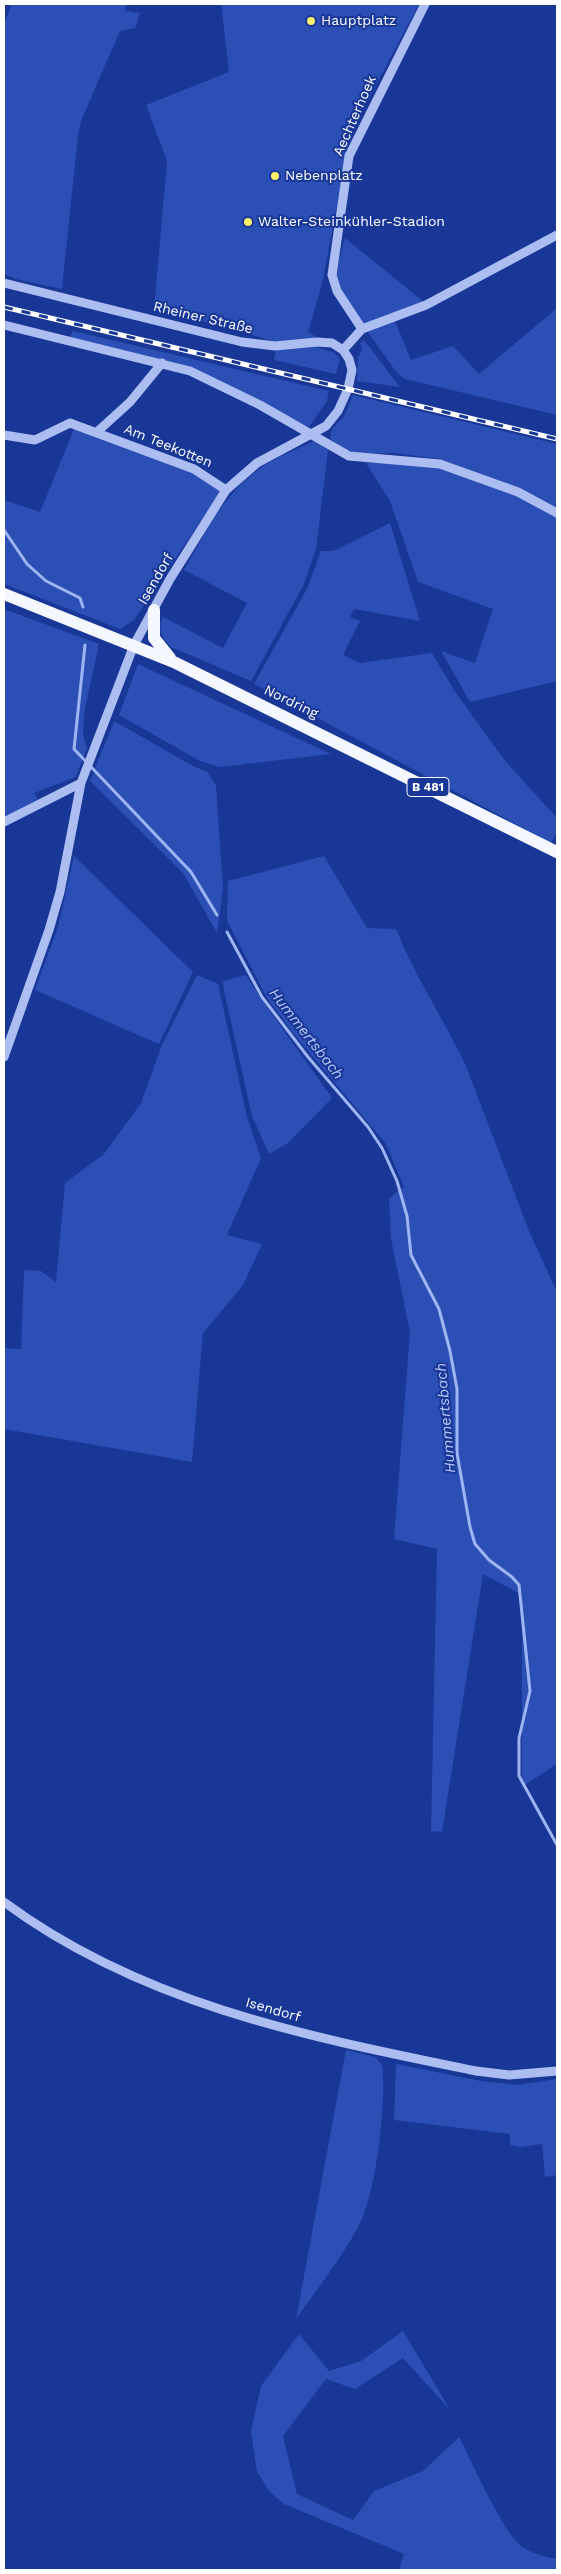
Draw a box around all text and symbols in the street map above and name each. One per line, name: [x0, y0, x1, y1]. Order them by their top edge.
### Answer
place label: Hauptplatz: [321, 13, 396, 29]
marker: Hauptplatz: [305, 15, 317, 27]
street label: Aechterhoek: [330, 73, 380, 159]
place label: Nebenplatz: [285, 168, 363, 184]
marker: Nebenplatz: [269, 170, 281, 182]
place label: Walter-Steinkühler-Stadion: [258, 214, 445, 230]
marker: Walter-Steinkühler-Stadion: [242, 216, 254, 228]
street label: Rheiner Straße: [151, 298, 255, 338]
street label: Am Teekotten: [121, 421, 215, 471]
street label: Isendorf: [135, 550, 177, 608]
street label: Nordring: [261, 682, 321, 722]
road number: B 481: [407, 778, 449, 796]
water label: Hummertsbach: [265, 985, 347, 1083]
water label: Hummertsbach: [432, 1362, 460, 1474]
street label: Isendorf: [244, 1994, 302, 2026]

